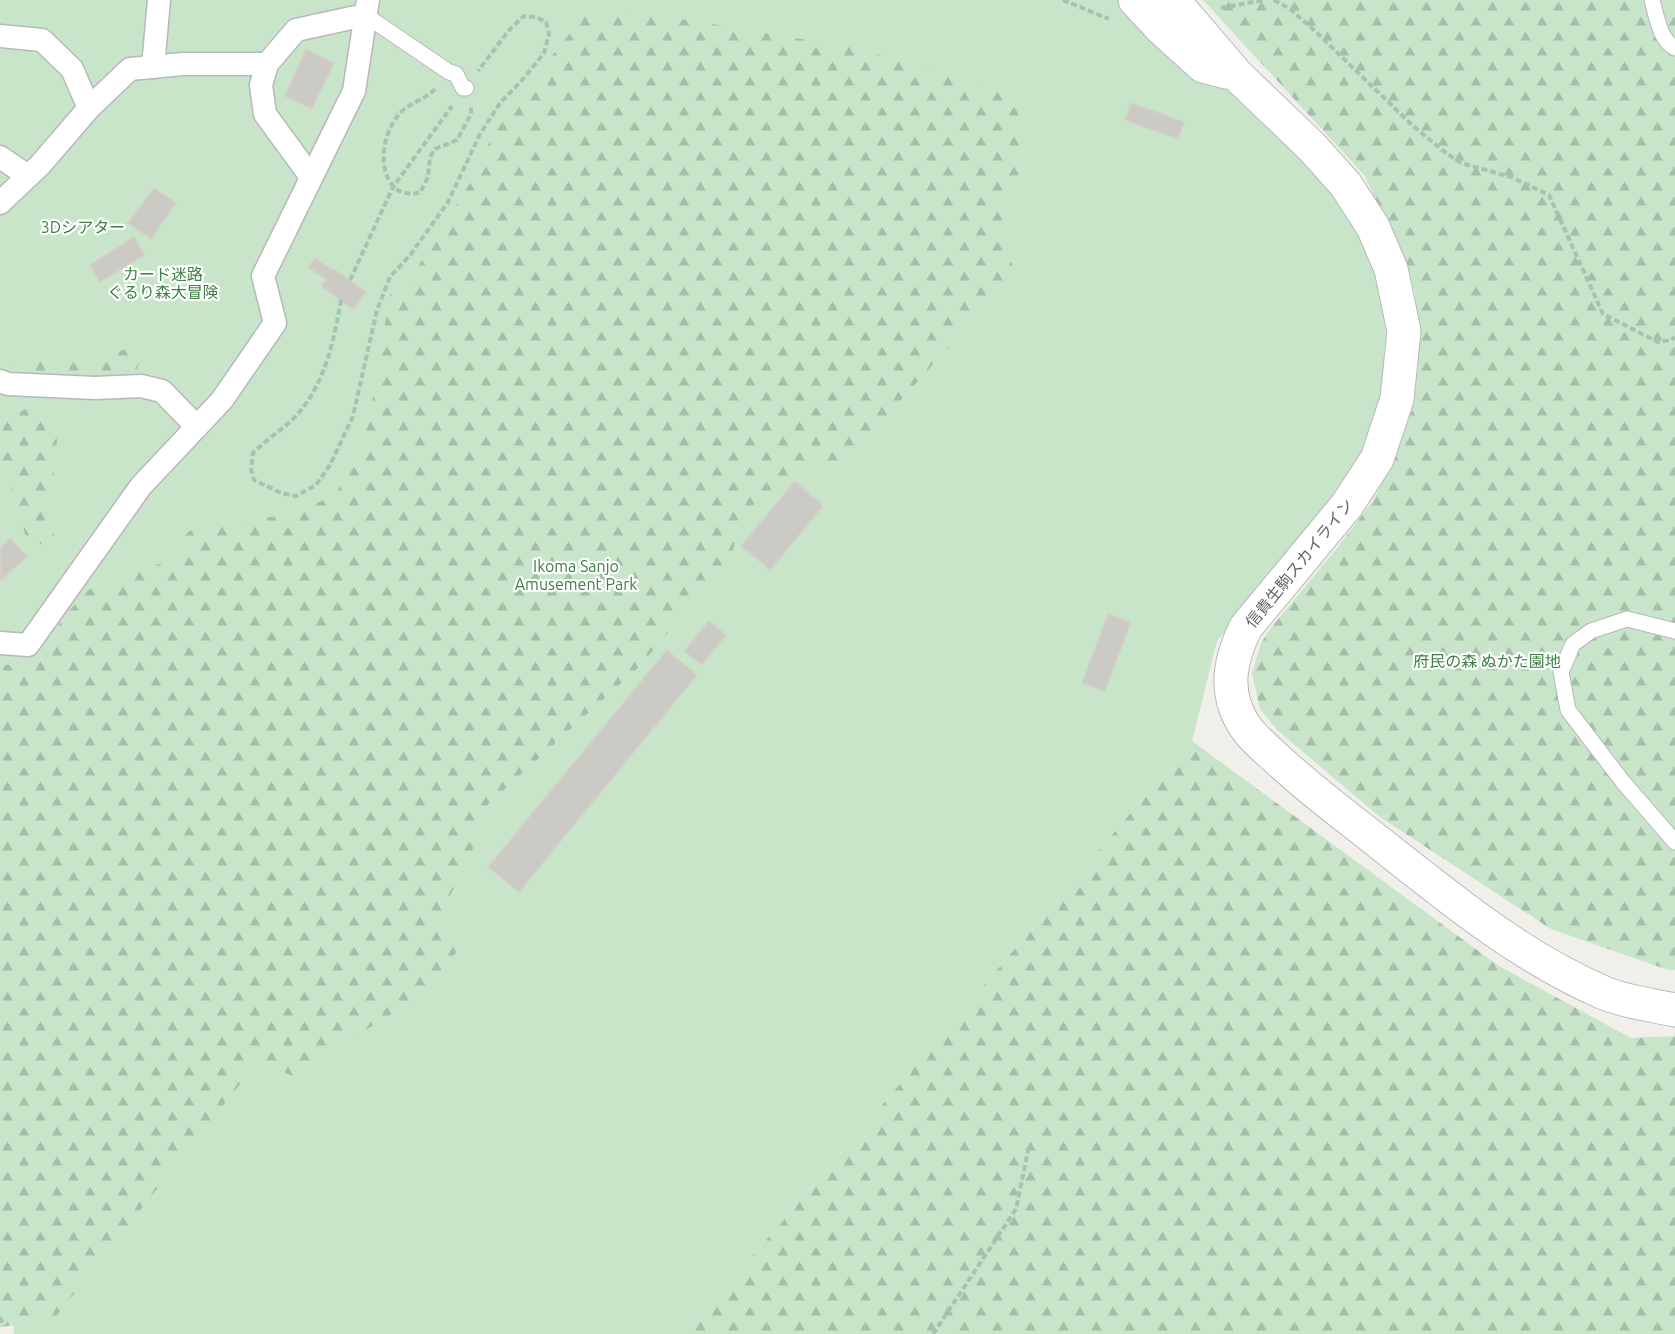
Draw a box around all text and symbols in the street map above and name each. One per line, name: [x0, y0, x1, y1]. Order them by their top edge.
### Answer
park label: 3Dシアター: [41, 218, 125, 236]
park label: カード迷路 ぐるり森大冒険: [107, 265, 219, 301]
street label: 信貴生駒スカイライン: [1242, 495, 1356, 631]
park label: Ikoma Sanjo Amusement Park: [515, 557, 637, 593]
park label: 府民の森 ぬかた園地: [1413, 652, 1561, 670]

